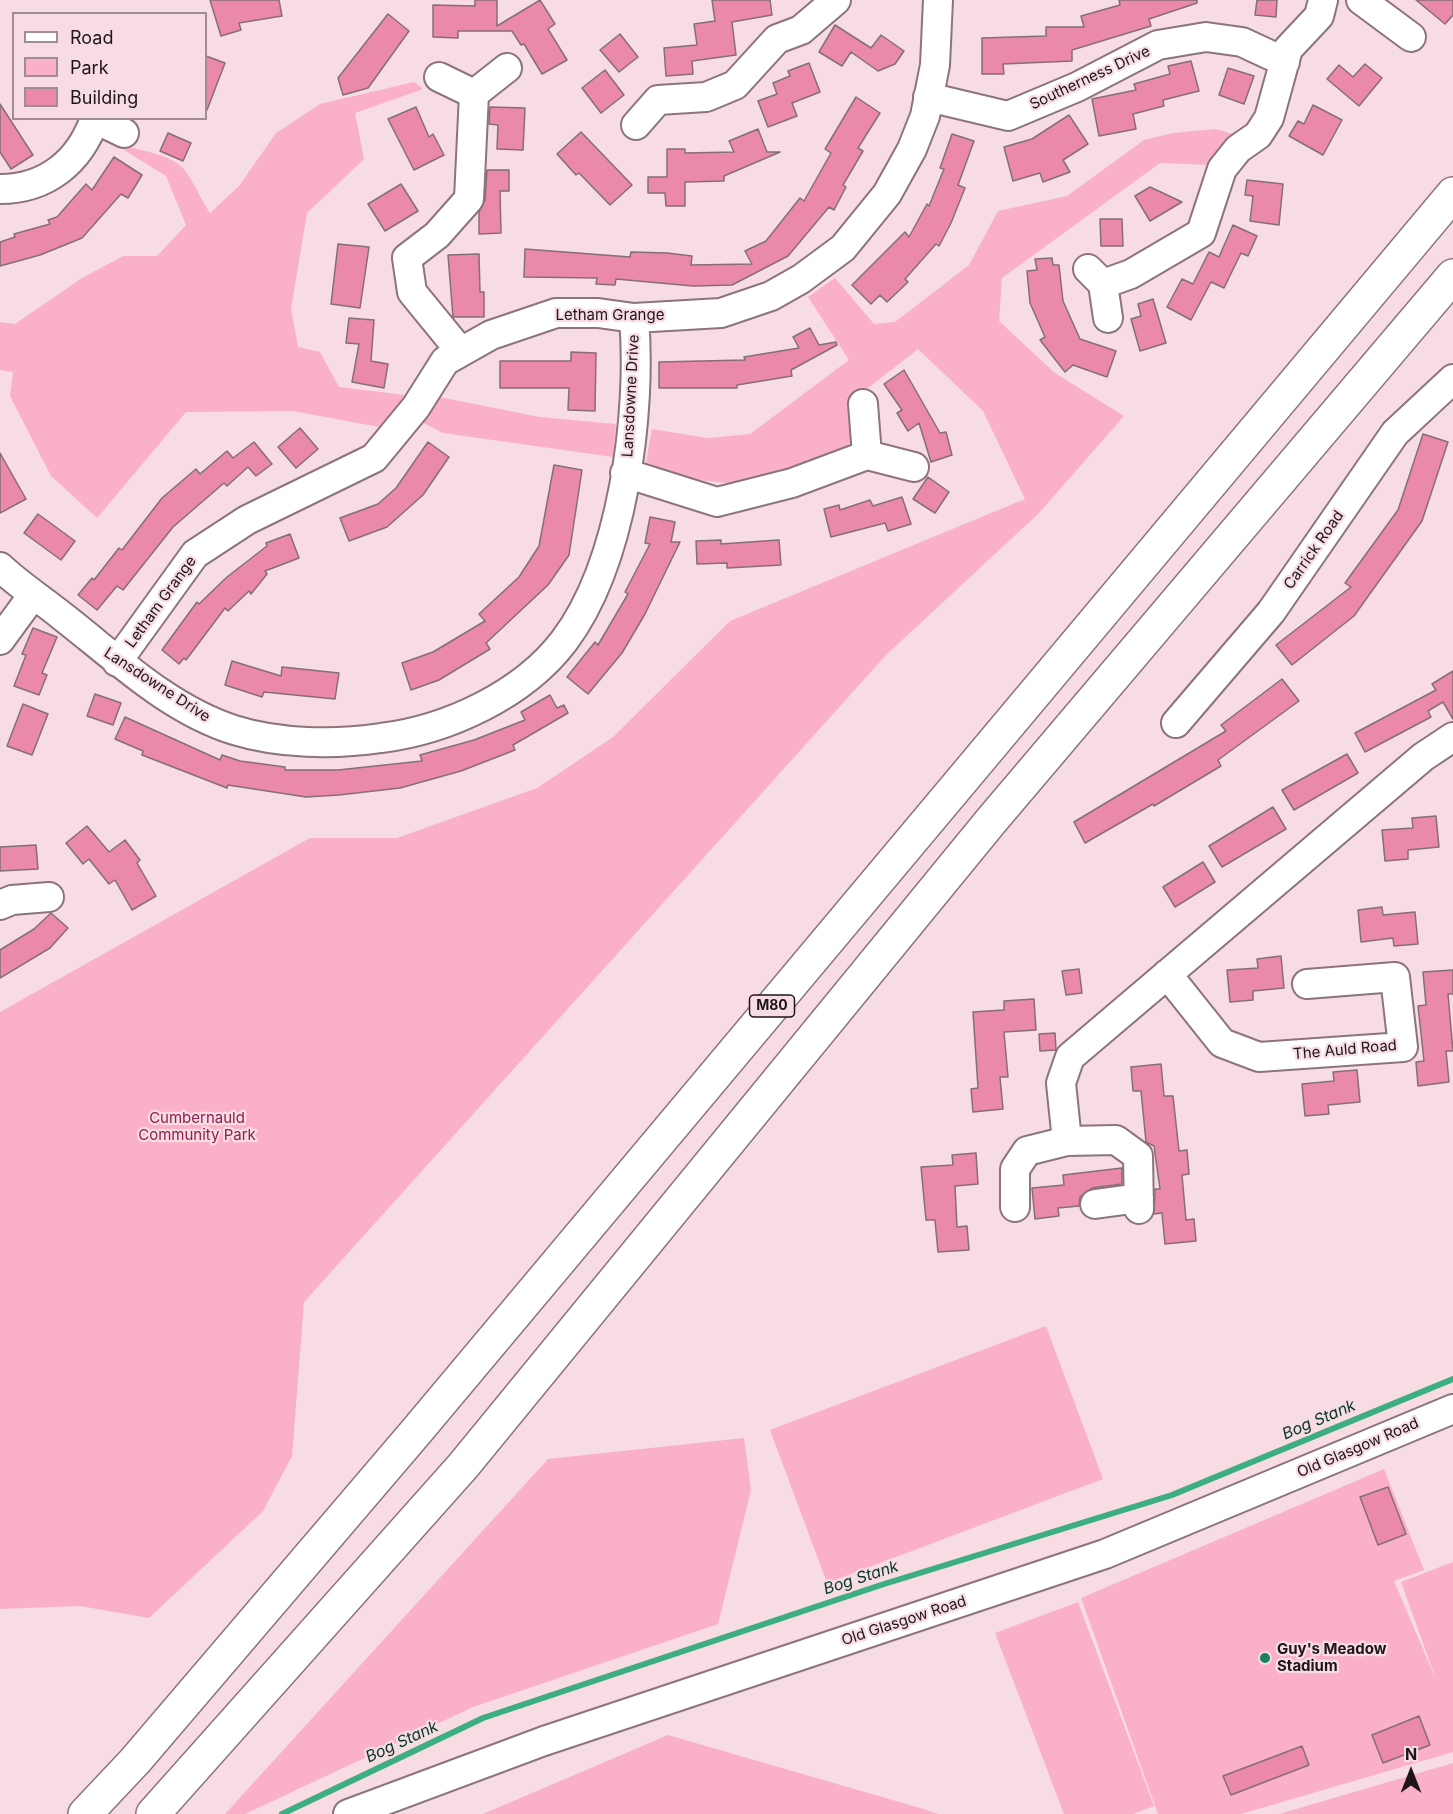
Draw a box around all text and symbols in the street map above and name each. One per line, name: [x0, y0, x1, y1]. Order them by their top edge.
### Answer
legend: [12, 12, 207, 120]
text: Road: [70, 27, 113, 48]
street label: Southerness Drive: [1027, 42, 1153, 114]
text: Park: [70, 57, 109, 78]
text: Building: [70, 87, 138, 108]
street label: Letham Grange: [556, 306, 664, 324]
street label: Lansdowne Drive: [619, 334, 643, 458]
street label: Carrick Road: [1280, 507, 1348, 593]
street label: Letham Grange: [122, 553, 200, 651]
street label: Lansdowne Drive: [101, 644, 213, 726]
road number: M80: [750, 995, 794, 1017]
street label: The Auld Road: [1292, 1037, 1398, 1063]
park label: Cumbernauld Community Park: [138, 1109, 256, 1144]
water label: Bog Stank: [1279, 1396, 1359, 1444]
street label: Old Glasgow Road: [1295, 1414, 1421, 1482]
water label: Bog Stank: [821, 1557, 901, 1599]
street label: Old Glasgow Road: [839, 1592, 969, 1650]
place label: Guy's Meadow Stadium: [1277, 1640, 1387, 1675]
marker: Guy's Meadow Stadium: [1258, 1651, 1272, 1665]
water label: Bog Stank: [363, 1717, 441, 1767]
north arrow: [1381, 1742, 1441, 1802]
text: N: [1405, 1744, 1417, 1764]

